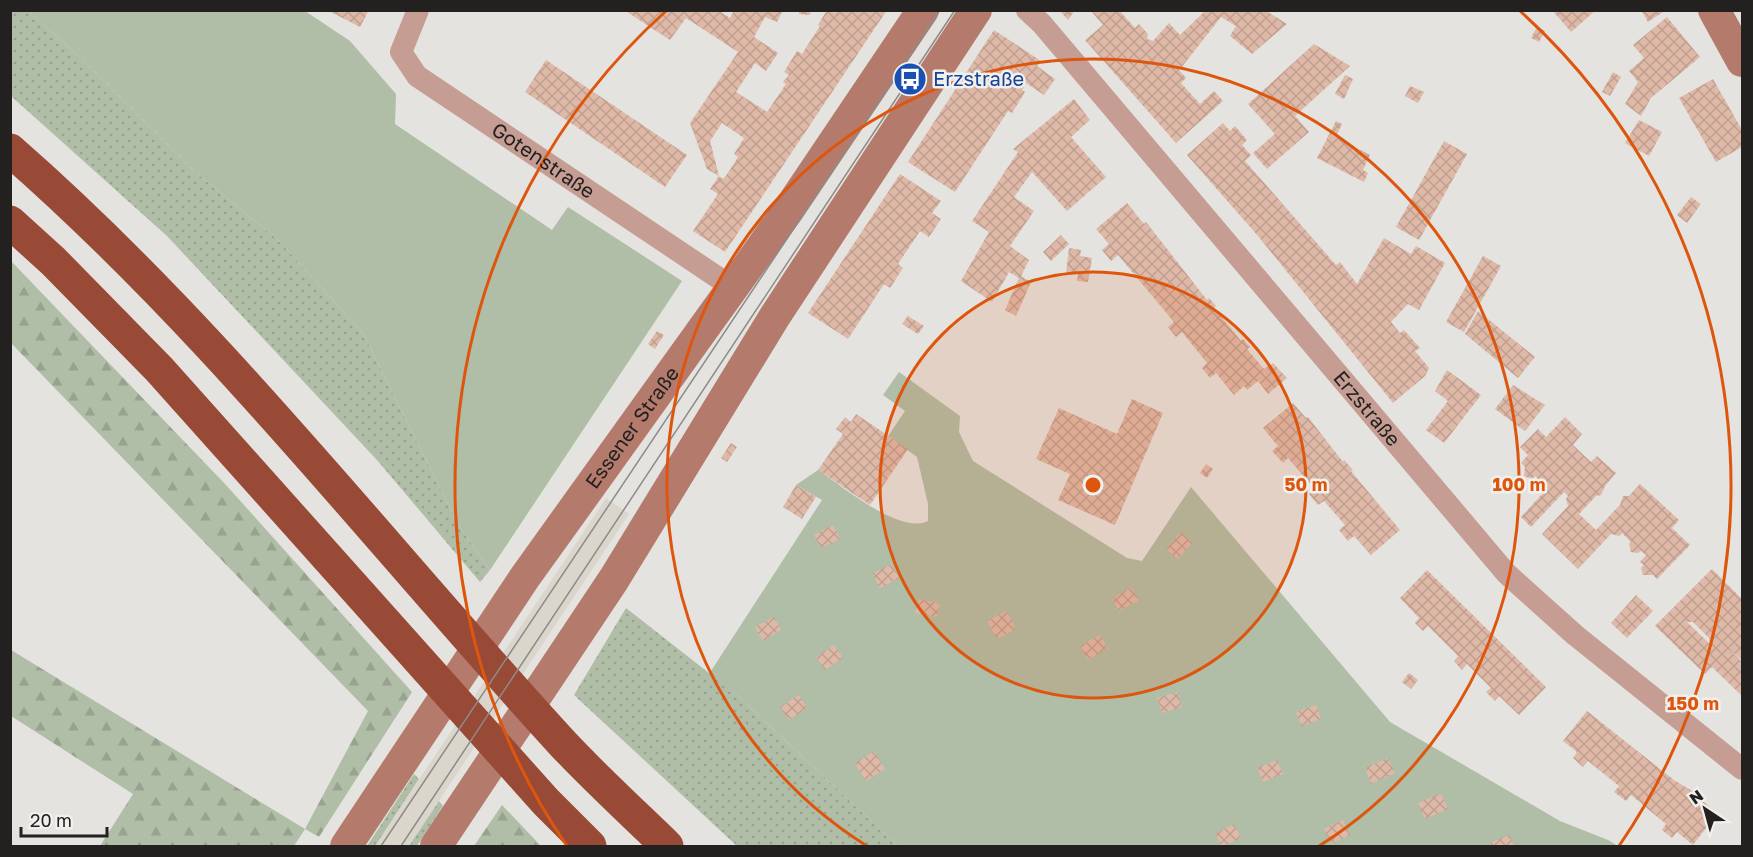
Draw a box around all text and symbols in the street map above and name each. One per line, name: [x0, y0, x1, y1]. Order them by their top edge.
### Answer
bus stop icon: Erzstraße: [892, 61, 928, 97]
place label: Erzstraße: [933, 66, 1024, 90]
street label: Gotenstraße: [488, 117, 600, 203]
street label: Essener Straße: [580, 361, 683, 493]
street label: Erzstraße: [1329, 365, 1406, 450]
text: 50 m: [1285, 473, 1327, 495]
text: 100 m: [1493, 473, 1545, 495]
centre of rings: [1083, 475, 1103, 495]
text: 150 m: [1667, 692, 1719, 714]
north arrow: [1675, 779, 1735, 839]
text: N: [1685, 785, 1707, 809]
scale bar: [21, 800, 106, 838]
text: 20 m: [30, 809, 72, 831]

